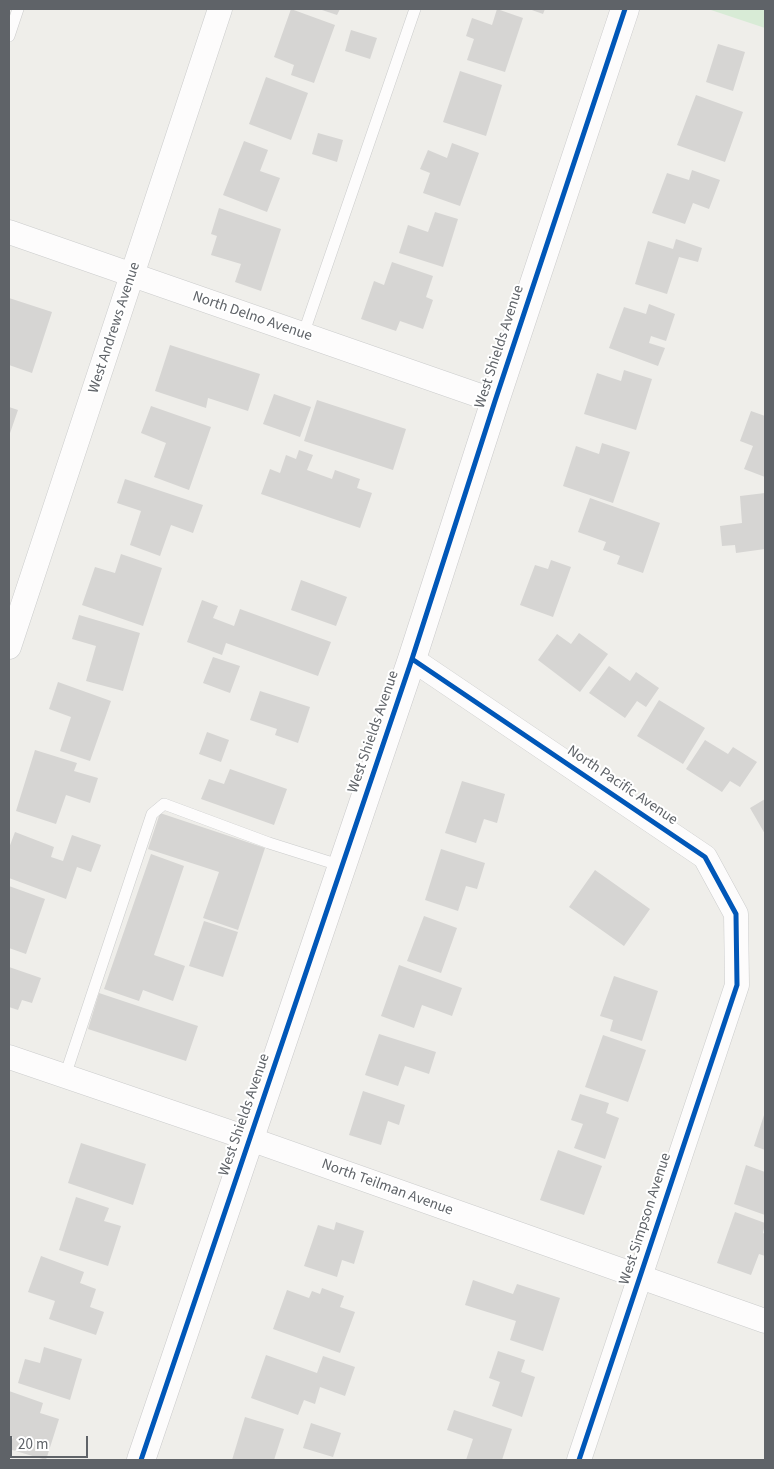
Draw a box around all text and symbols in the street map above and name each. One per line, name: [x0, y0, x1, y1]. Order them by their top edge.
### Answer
street label: West Andrews Avenue: [85, 260, 145, 396]
street label: West Shields Avenue: [472, 283, 528, 411]
street label: North Delno Avenue: [190, 288, 314, 346]
street label: West Shields Avenue: [345, 668, 403, 796]
street label: North Pacific Avenue: [563, 742, 681, 830]
street label: West Shields Avenue: [216, 1051, 274, 1179]
street label: West Simpson Avenue: [616, 1151, 676, 1287]
street label: North Teilman Avenue: [319, 1156, 455, 1220]
scale bar: [12, 1426, 90, 1458]
text: 20 m: [18, 1434, 48, 1455]

